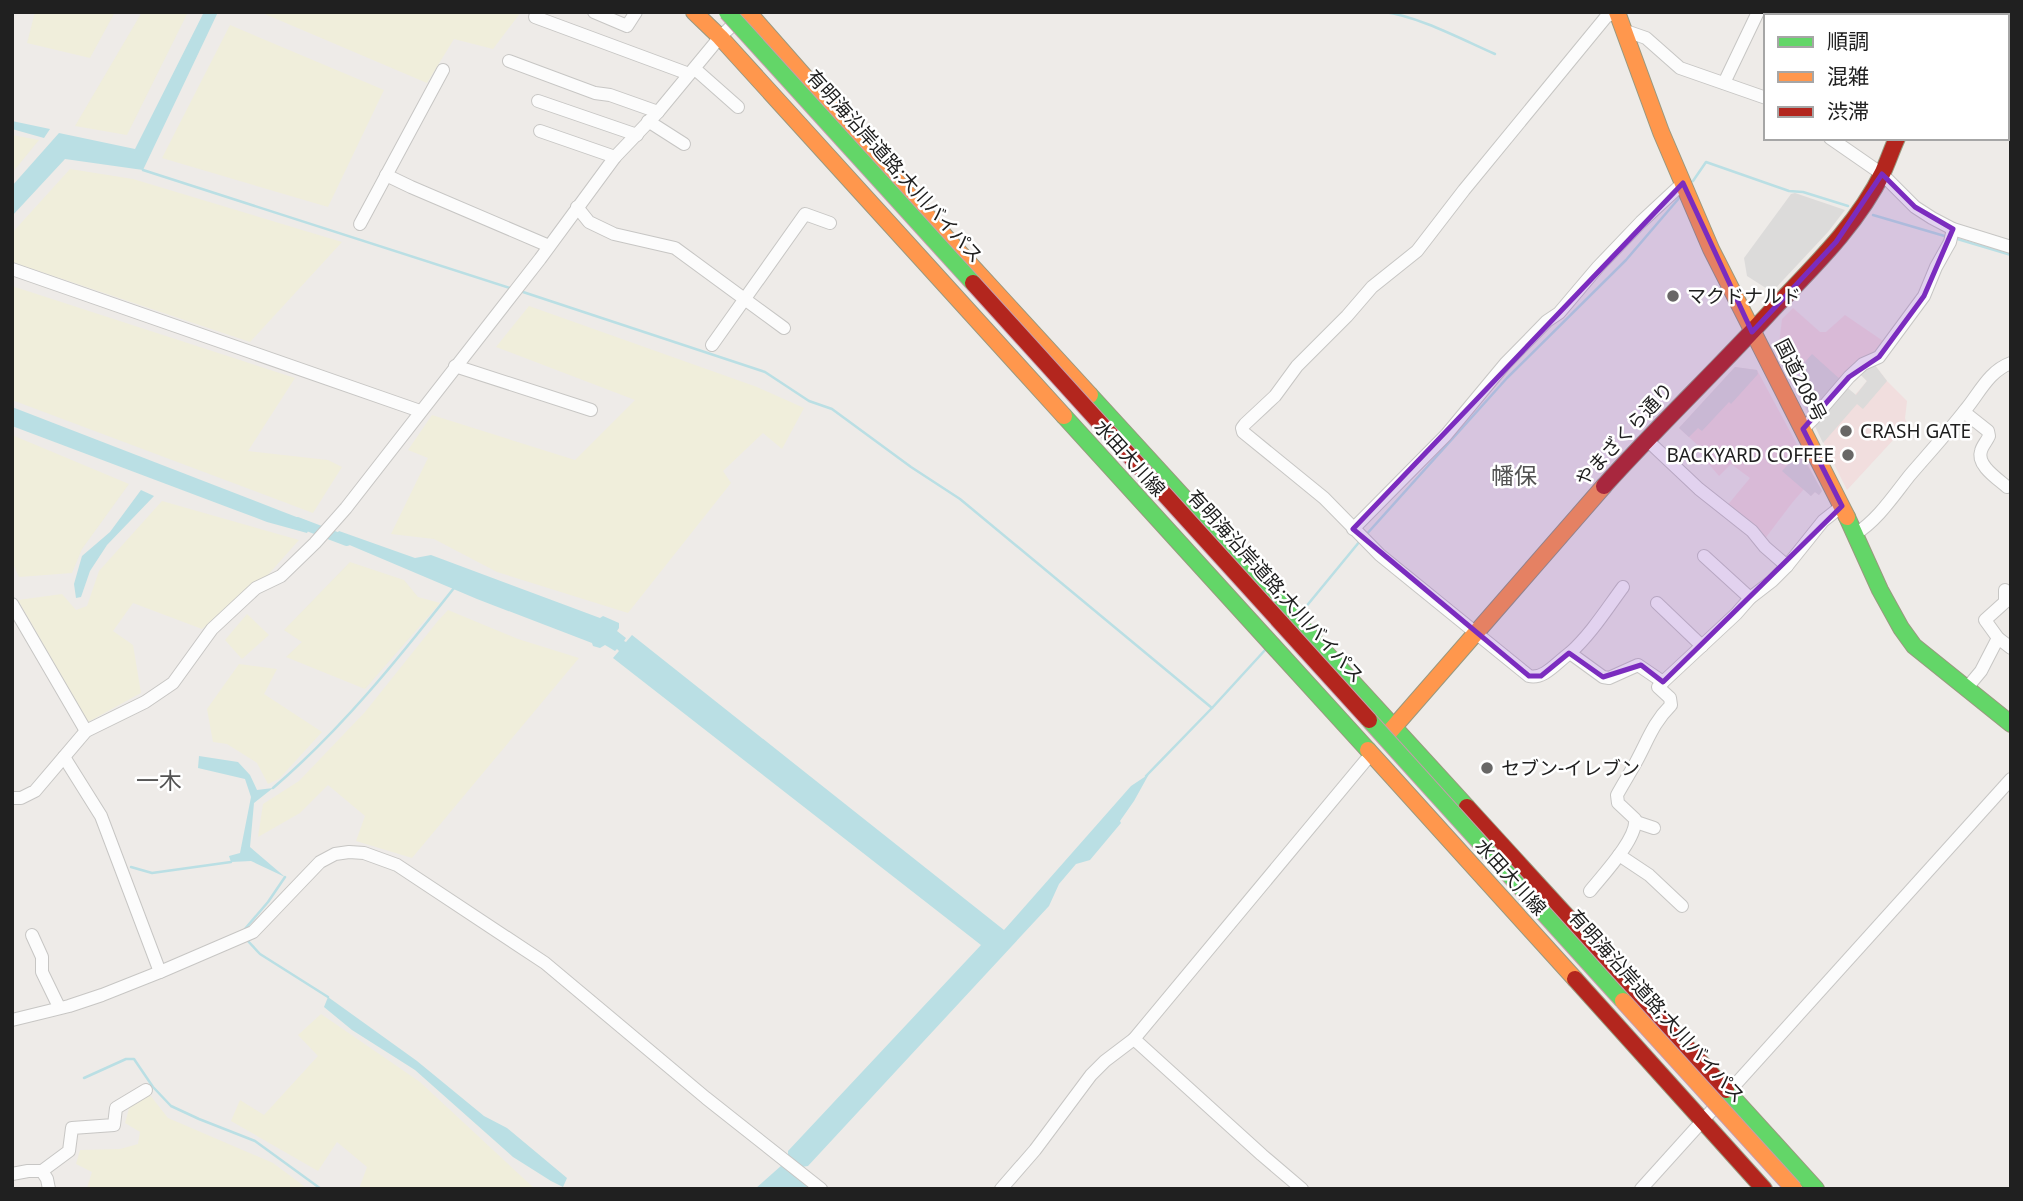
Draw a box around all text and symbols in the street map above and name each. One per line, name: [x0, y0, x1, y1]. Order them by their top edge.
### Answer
legend: [1764, 14, 2009, 140]
text: 順調: [1827, 27, 1869, 55]
text: 混雑: [1827, 62, 1869, 90]
street label: 有明海沿岸道路;大川バイパス: [801, 64, 989, 268]
text: 渋滞: [1827, 97, 1869, 125]
place label: マクドナルド: [1687, 283, 1801, 309]
marker: マクドナルド: [1665, 288, 1681, 304]
street label: 国道208号: [1769, 334, 1833, 426]
street label: やまざくら通り: [1569, 376, 1679, 492]
street label: 水田大川線: [1089, 414, 1171, 502]
place label: CRASH GATE: [1860, 418, 1971, 444]
marker: CRASH GATE: [1838, 423, 1854, 439]
place label: BACKYARD COFFEE: [1666, 442, 1834, 468]
marker: BACKYARD COFFEE: [1840, 447, 1856, 463]
district label: 幡保: [1491, 459, 1537, 491]
street label: 有明海沿岸道路;大川バイパス: [1182, 484, 1370, 688]
place label: セブン-イレブン: [1501, 755, 1640, 781]
marker: セブン-イレブン: [1479, 760, 1495, 776]
district label: 一木: [136, 764, 182, 796]
street label: 水田大川線: [1470, 833, 1552, 921]
street label: 有明海沿岸道路;大川バイパス: [1563, 904, 1751, 1108]

